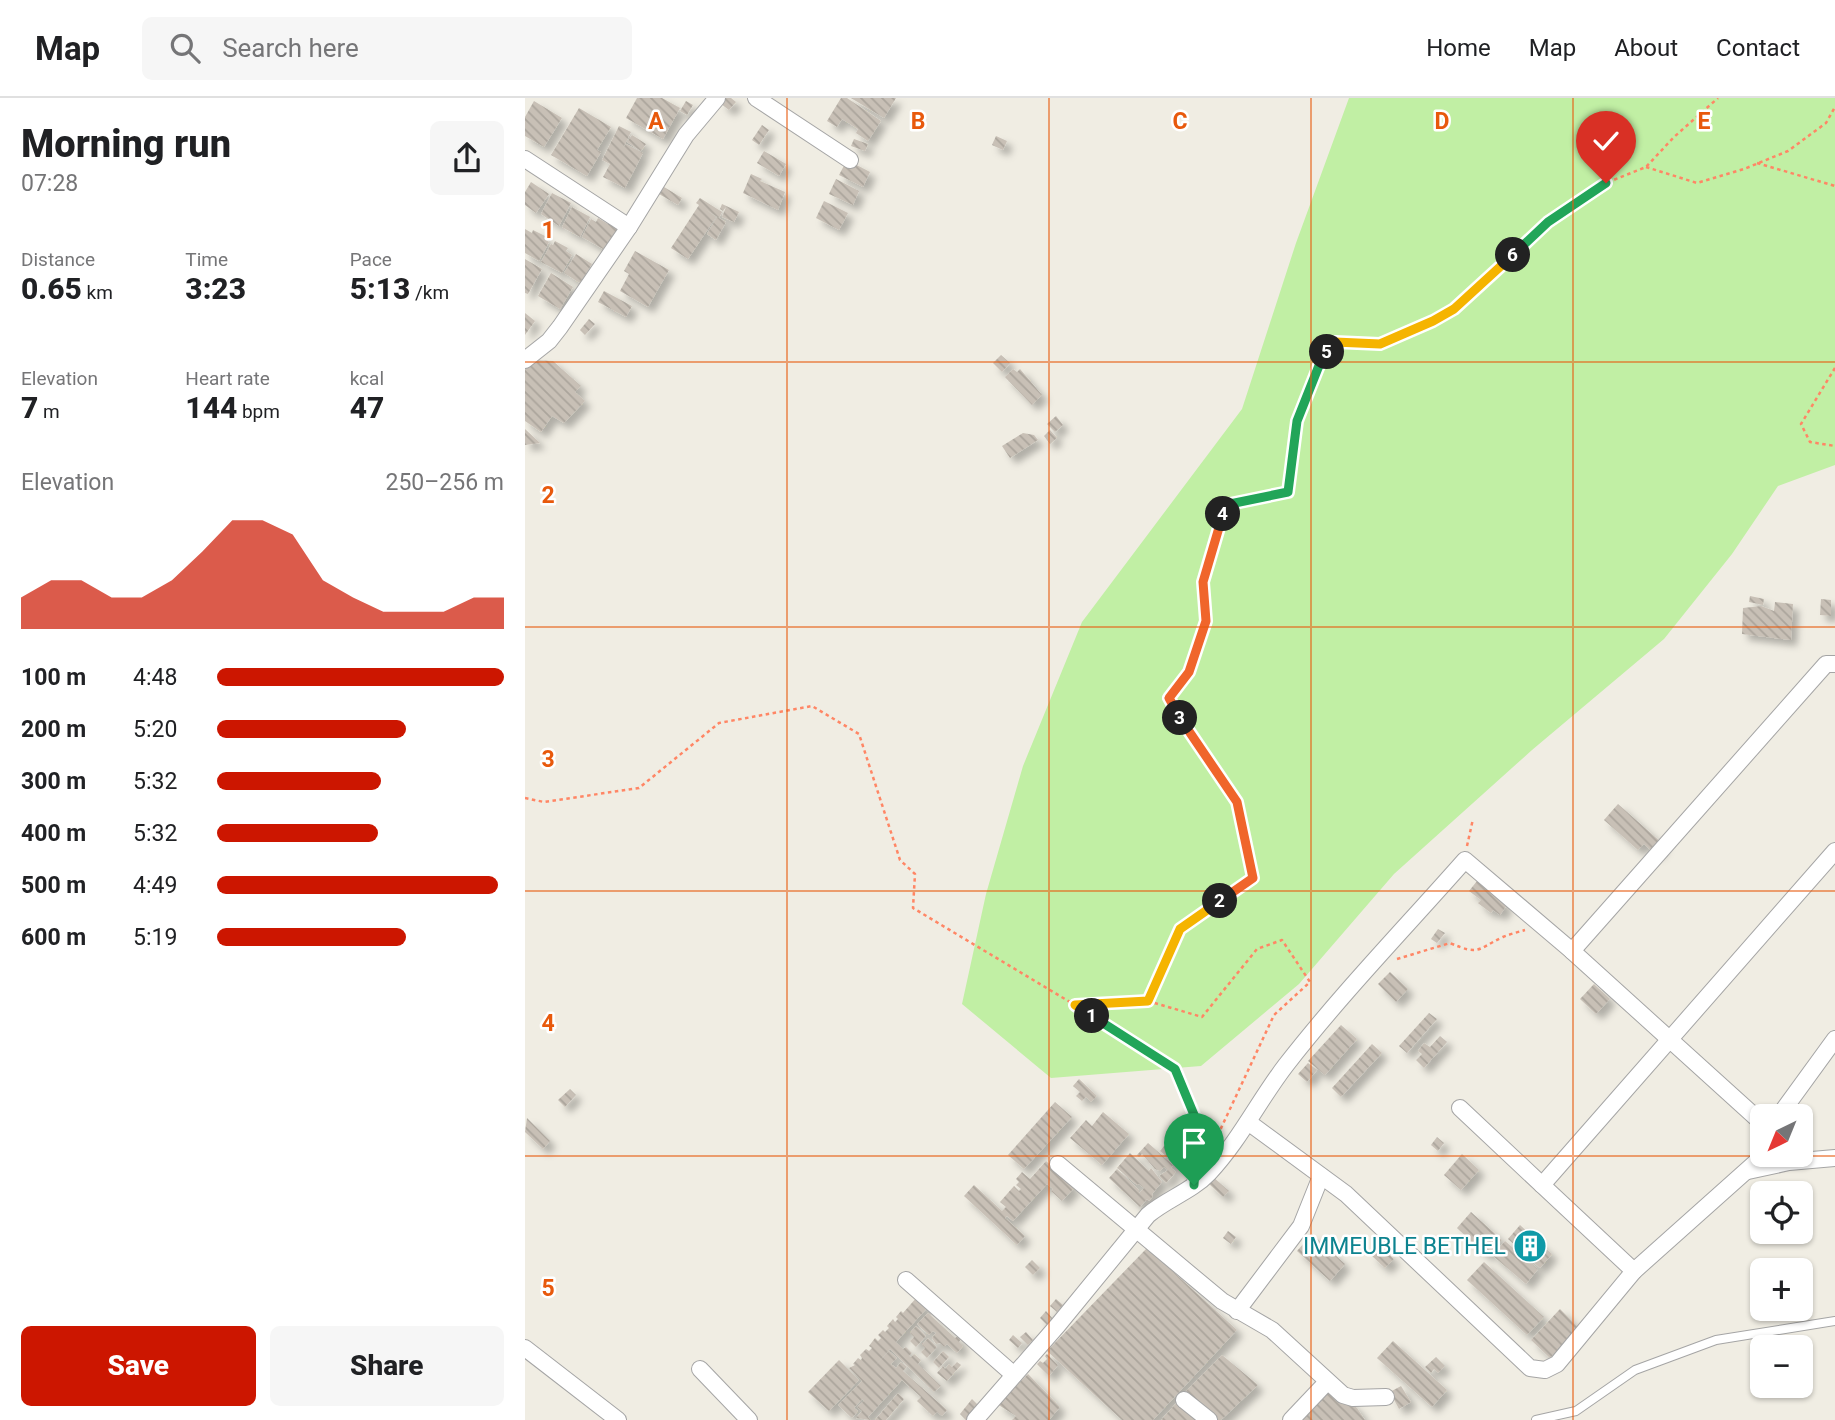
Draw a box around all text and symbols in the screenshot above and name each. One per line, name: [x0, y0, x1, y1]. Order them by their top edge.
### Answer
search box: [142, 17, 632, 80]
text: Map: [35, 29, 100, 68]
icon: search: [166, 29, 204, 67]
text: Search here: [222, 33, 359, 63]
text: Home: [1426, 34, 1491, 62]
text: Map: [1529, 34, 1576, 62]
text: About: [1614, 34, 1678, 62]
text: Contact: [1716, 34, 1800, 62]
text: A: [648, 108, 664, 135]
text: B: [911, 108, 925, 135]
text: C: [1172, 108, 1188, 135]
text: D: [1435, 108, 1449, 135]
text: E: [1698, 108, 1711, 135]
pin: [1576, 111, 1636, 183]
button: share: [430, 121, 504, 195]
text: Morning run: [21, 122, 231, 166]
icon: check: [1587, 122, 1625, 160]
text: 07:28: [21, 170, 78, 197]
text: 1: [541, 217, 555, 244]
pin: 6: [1495, 238, 1531, 272]
text: 6: [1507, 243, 1518, 266]
text: Distance: [21, 248, 95, 271]
text: Time: [185, 248, 228, 271]
text: Pace: [350, 248, 392, 271]
text: 0.65: [21, 271, 82, 306]
text: 3:23: [185, 271, 246, 306]
text: 5:13: [350, 271, 410, 306]
text: km: [82, 281, 113, 304]
text: /km: [410, 281, 449, 304]
pin: 5: [1309, 334, 1345, 370]
text: 5: [1321, 340, 1332, 363]
text: Elevation: [21, 367, 98, 390]
text: Heart rate: [185, 367, 270, 390]
text: kcal: [350, 367, 384, 390]
text: 7: [21, 390, 38, 425]
text: 144: [185, 390, 237, 425]
text: 47: [350, 390, 384, 425]
text: m: [38, 400, 60, 423]
text: bpm: [237, 400, 280, 423]
text: Elevation: [21, 469, 114, 496]
text: 250–256 m: [385, 469, 504, 496]
text: 2: [541, 482, 555, 509]
pin: 4: [1205, 496, 1241, 532]
text: 4: [1217, 502, 1228, 525]
text: 100 m: [21, 664, 86, 691]
text: 4:48: [133, 664, 177, 691]
pin: 3: [1163, 700, 1197, 736]
text: 3: [1174, 706, 1185, 729]
text: 200 m: [21, 716, 86, 743]
text: 5:20: [133, 716, 177, 743]
text: 3: [541, 746, 555, 773]
text: 300 m: [21, 768, 86, 795]
text: 5:32: [133, 768, 177, 795]
text: 400 m: [21, 820, 86, 847]
text: 5:32: [133, 820, 177, 847]
text: 500 m: [21, 872, 86, 899]
text: 4:49: [133, 872, 177, 899]
pin: 2: [1203, 884, 1237, 918]
text: 2: [1214, 889, 1225, 912]
text: 600 m: [21, 924, 86, 951]
text: 5:19: [133, 924, 177, 951]
pin: 1: [1075, 998, 1109, 1034]
text: 1: [1086, 1004, 1097, 1027]
text: 4: [541, 1010, 555, 1037]
north arrow: [1750, 1104, 1813, 1167]
map controls: [1750, 1104, 1813, 1398]
pin: [1164, 1113, 1224, 1185]
icon: arrive: [1175, 1124, 1213, 1162]
button: locate: [1750, 1181, 1813, 1244]
building icon: IMMEUBLE BETHEL: [1511, 1227, 1549, 1265]
place label: IMMEUBLE BETHEL: [1303, 1233, 1506, 1260]
button: +: [1750, 1258, 1813, 1321]
text: 5: [541, 1275, 555, 1302]
button: Save: [21, 1326, 256, 1406]
button: Share: [270, 1326, 504, 1406]
button: −: [1750, 1335, 1813, 1398]

